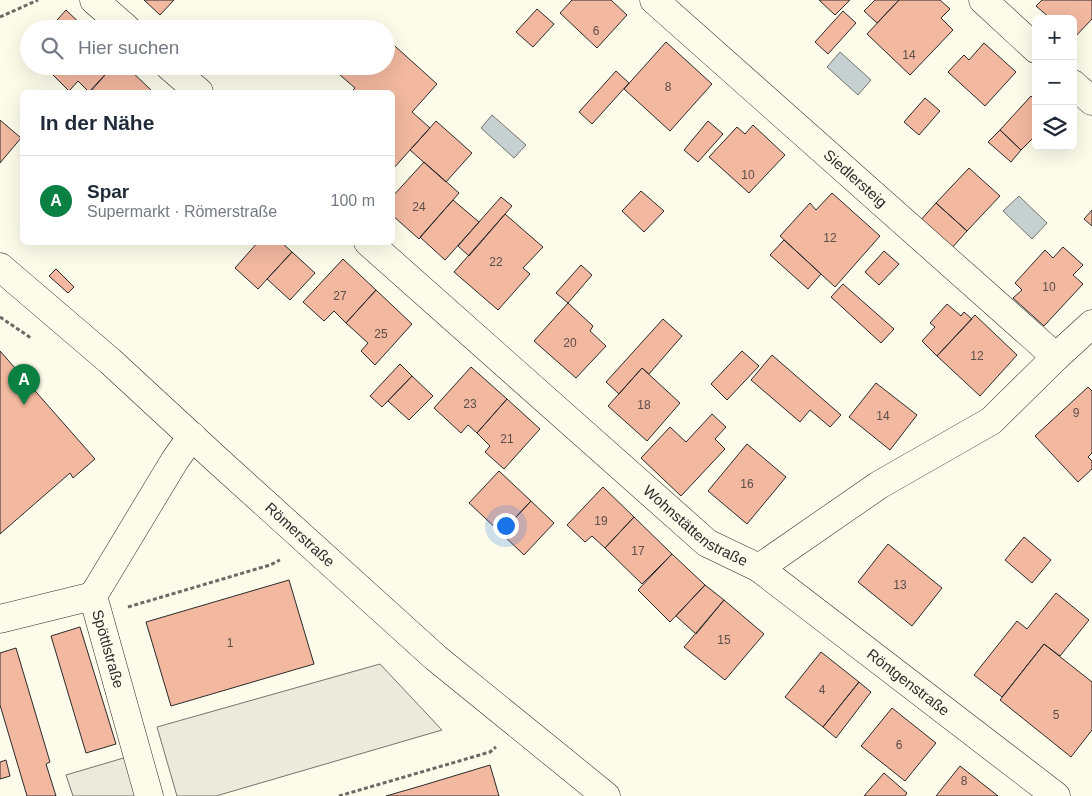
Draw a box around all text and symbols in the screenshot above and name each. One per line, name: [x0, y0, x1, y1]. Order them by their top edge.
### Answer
map controls: [1032, 15, 1077, 150]
button: +: [1032, 15, 1077, 60]
search box: [20, 20, 395, 75]
house number: 6: [593, 24, 600, 38]
icon: search: [38, 34, 66, 62]
text: Hier suchen: [78, 37, 179, 58]
house number: 14: [902, 48, 916, 62]
button: −: [1032, 60, 1077, 105]
house number: 8: [665, 80, 672, 94]
button: layers: [1032, 105, 1077, 150]
text: In der Nähe: [40, 111, 154, 134]
street label: Siedlersteig: [820, 146, 890, 211]
house number: 10: [741, 168, 755, 182]
text: Spar: [87, 181, 129, 202]
text: A: [50, 192, 62, 209]
text: 100 m: [331, 192, 375, 209]
house number: 24: [412, 200, 426, 214]
text: Supermarkt · Römerstraße: [87, 203, 277, 220]
house number: 12: [823, 231, 837, 245]
house number: 22: [489, 255, 503, 269]
house number: 10: [1042, 280, 1056, 294]
house number: 27: [333, 289, 347, 303]
house number: 25: [374, 327, 388, 341]
house number: 20: [563, 336, 577, 350]
house number: 12: [970, 349, 984, 363]
pin: A: [8, 364, 40, 405]
house number: 23: [463, 397, 477, 411]
house number: 18: [637, 398, 651, 412]
house number: 9: [1073, 406, 1080, 420]
house number: 14: [876, 409, 890, 423]
house number: 21: [500, 432, 514, 446]
house number: 16: [740, 477, 754, 491]
street label: Wohnstättenstraße: [640, 481, 750, 569]
street label: Römerstraße: [262, 499, 338, 570]
your location: [493, 513, 519, 539]
house number: 19: [594, 514, 608, 528]
house number: 17: [631, 544, 645, 558]
house number: 13: [893, 578, 907, 592]
street label: Spöttlstraße: [89, 608, 128, 690]
house number: 15: [717, 633, 731, 647]
house number: 1: [227, 636, 234, 650]
street label: Röntgenstraße: [864, 645, 953, 719]
house number: 4: [819, 683, 826, 697]
house number: 5: [1053, 708, 1060, 722]
house number: 6: [896, 738, 903, 752]
house number: 8: [961, 774, 968, 788]

